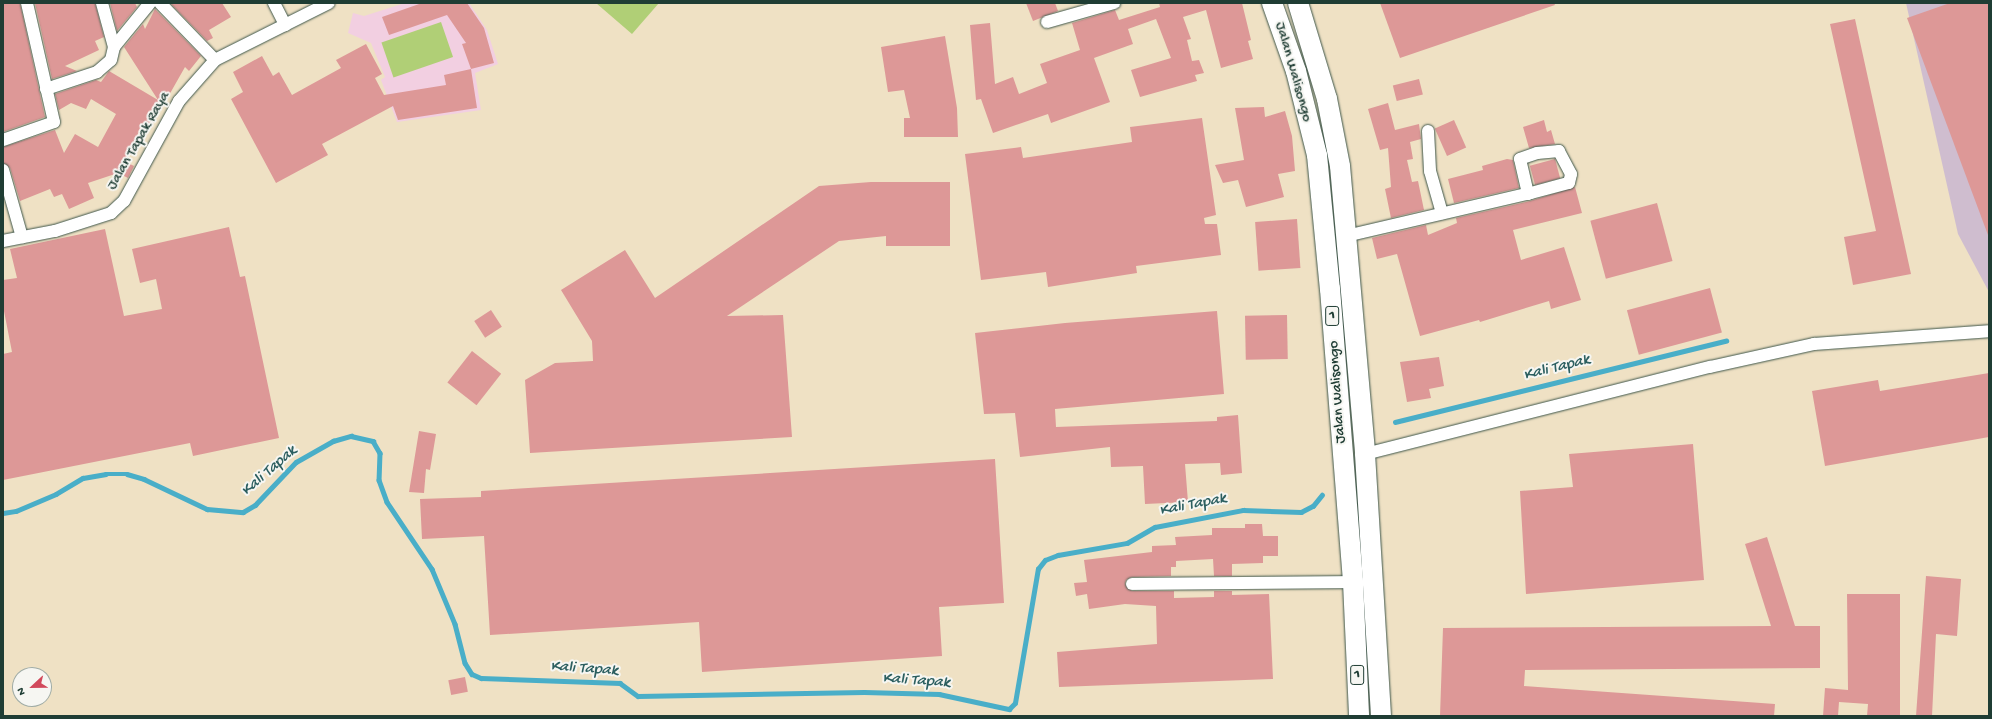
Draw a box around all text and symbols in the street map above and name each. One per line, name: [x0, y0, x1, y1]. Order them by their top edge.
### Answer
street label: Jalan Walisongo: [1270, 20, 1316, 124]
street label: Jalan Tapak Raya: [104, 89, 174, 193]
road number: 1: [1325, 304, 1339, 328]
street label: Jalan Walisongo: [1325, 340, 1351, 444]
water label: Kali Tapak: [1522, 352, 1592, 386]
water label: Kali Tapak: [238, 443, 302, 501]
water label: Kali Tapak: [1158, 490, 1228, 522]
water label: Kali Tapak: [550, 658, 618, 682]
road number: 1: [1350, 663, 1364, 687]
north arrow: [12, 667, 52, 707]
water label: Kali Tapak: [882, 670, 950, 694]
text: N: [15, 686, 29, 697]

